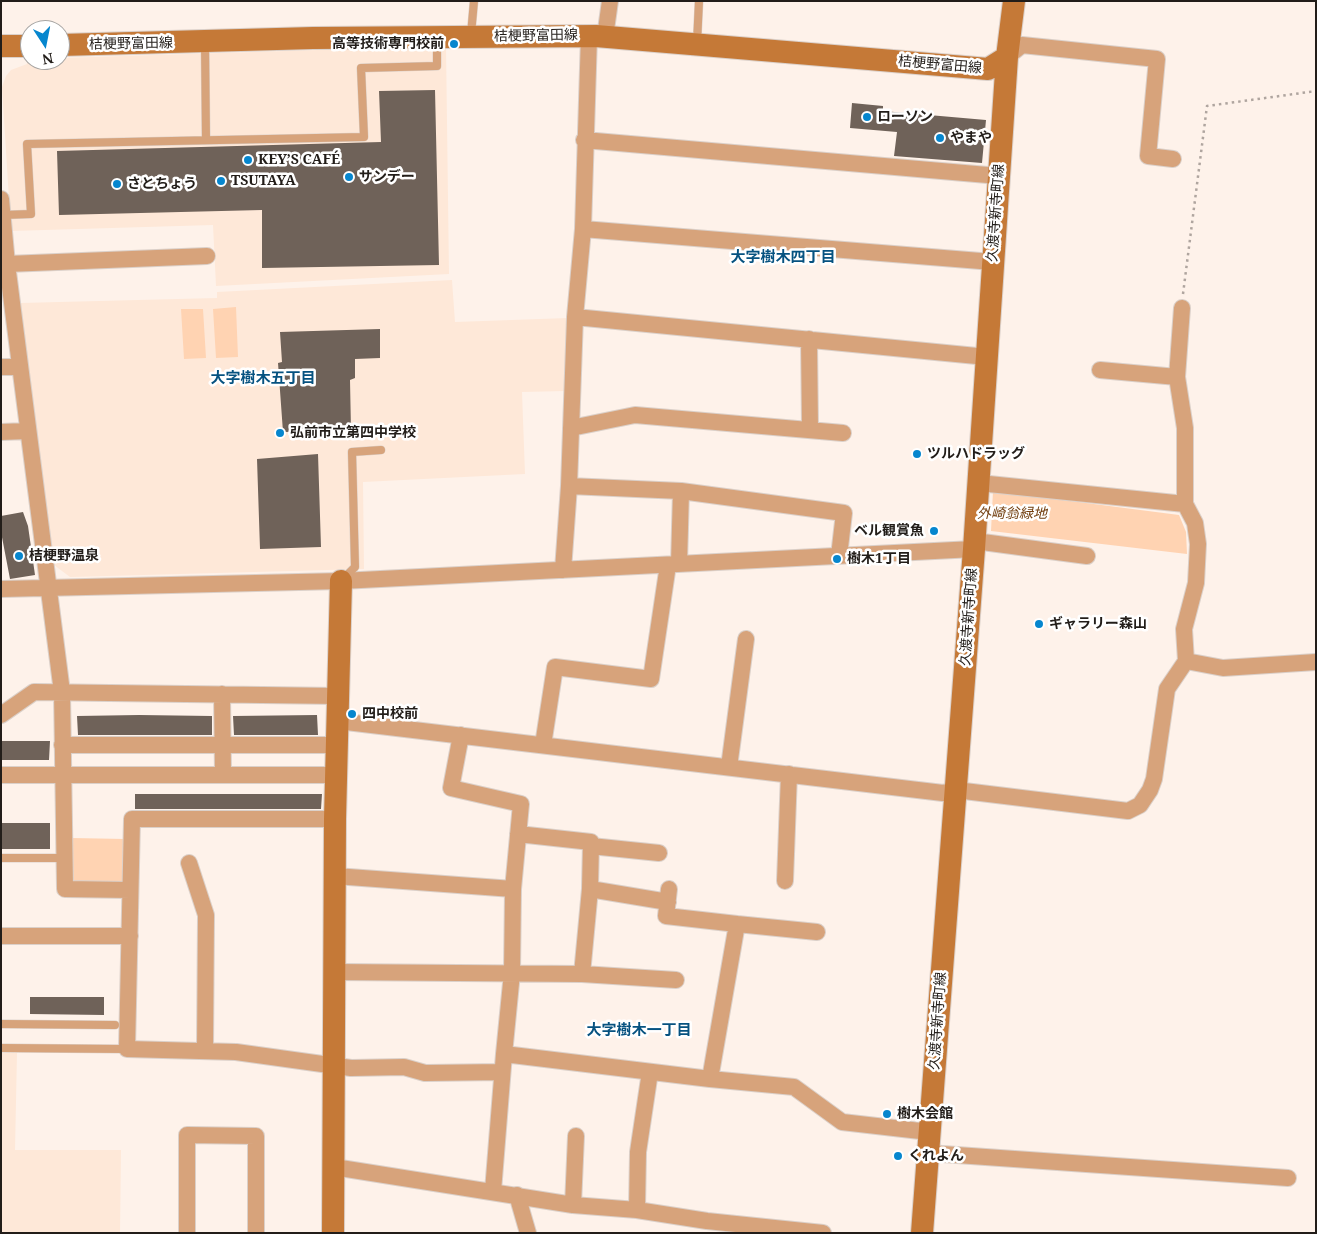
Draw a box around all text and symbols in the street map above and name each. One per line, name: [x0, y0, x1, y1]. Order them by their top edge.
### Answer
north arrow: [20, 20, 70, 70]
street label: 桔梗野富田線: [494, 27, 578, 45]
street label: 桔梗野富田線: [89, 35, 173, 53]
place label: 高等技術専門校前: [332, 36, 444, 52]
marker: 高等技術専門校前: [448, 38, 460, 50]
text: N: [41, 49, 55, 70]
street label: 桔梗野富田線: [897, 53, 983, 77]
place label: ローソン: [877, 109, 933, 125]
marker: ローソン: [861, 111, 873, 123]
place label: やまや: [950, 130, 992, 146]
marker: やまや: [934, 132, 946, 144]
place label: KEY’S CAFÉ: [258, 152, 340, 168]
marker: KEY’S CAFÉ: [242, 154, 254, 166]
street label: 久渡寺新寺町線: [984, 164, 1008, 262]
place label: サンデー: [359, 169, 415, 185]
marker: サンデー: [343, 171, 355, 183]
place label: TSUTAYA: [231, 173, 296, 189]
marker: TSUTAYA: [215, 175, 227, 187]
place label: さとちょう: [127, 176, 197, 192]
marker: さとちょう: [111, 178, 123, 190]
district label: 大字樹木四丁目: [731, 249, 835, 267]
district label: 大字樹木五丁目: [211, 370, 315, 388]
place label: 弘前市立第四中学校: [290, 425, 416, 441]
marker: 弘前市立第四中学校: [274, 427, 286, 439]
place label: ツルハドラッグ: [927, 446, 1025, 462]
marker: ツルハドラッグ: [911, 448, 923, 460]
park label: 外崎翁緑地: [977, 506, 1047, 522]
place label: ベル観賞魚: [854, 523, 924, 539]
marker: ベル観賞魚: [928, 525, 940, 537]
place label: 桔梗野温泉: [29, 548, 99, 564]
marker: 桔梗野温泉: [13, 550, 25, 562]
place label: 樹木1丁目: [847, 551, 911, 567]
marker: 樹木1丁目: [831, 553, 843, 565]
street label: 久渡寺新寺町線: [957, 568, 981, 666]
place label: ギャラリー森山: [1049, 616, 1147, 632]
marker: ギャラリー森山: [1033, 618, 1045, 630]
place label: 四中校前: [362, 706, 418, 722]
marker: 四中校前: [346, 708, 358, 720]
street label: 久渡寺新寺町線: [926, 972, 950, 1070]
district label: 大字樹木一丁目: [587, 1022, 691, 1040]
place label: 樹木会館: [897, 1106, 953, 1122]
marker: 樹木会館: [881, 1108, 893, 1120]
place label: くれよん: [908, 1148, 964, 1164]
marker: くれよん: [892, 1150, 904, 1162]

